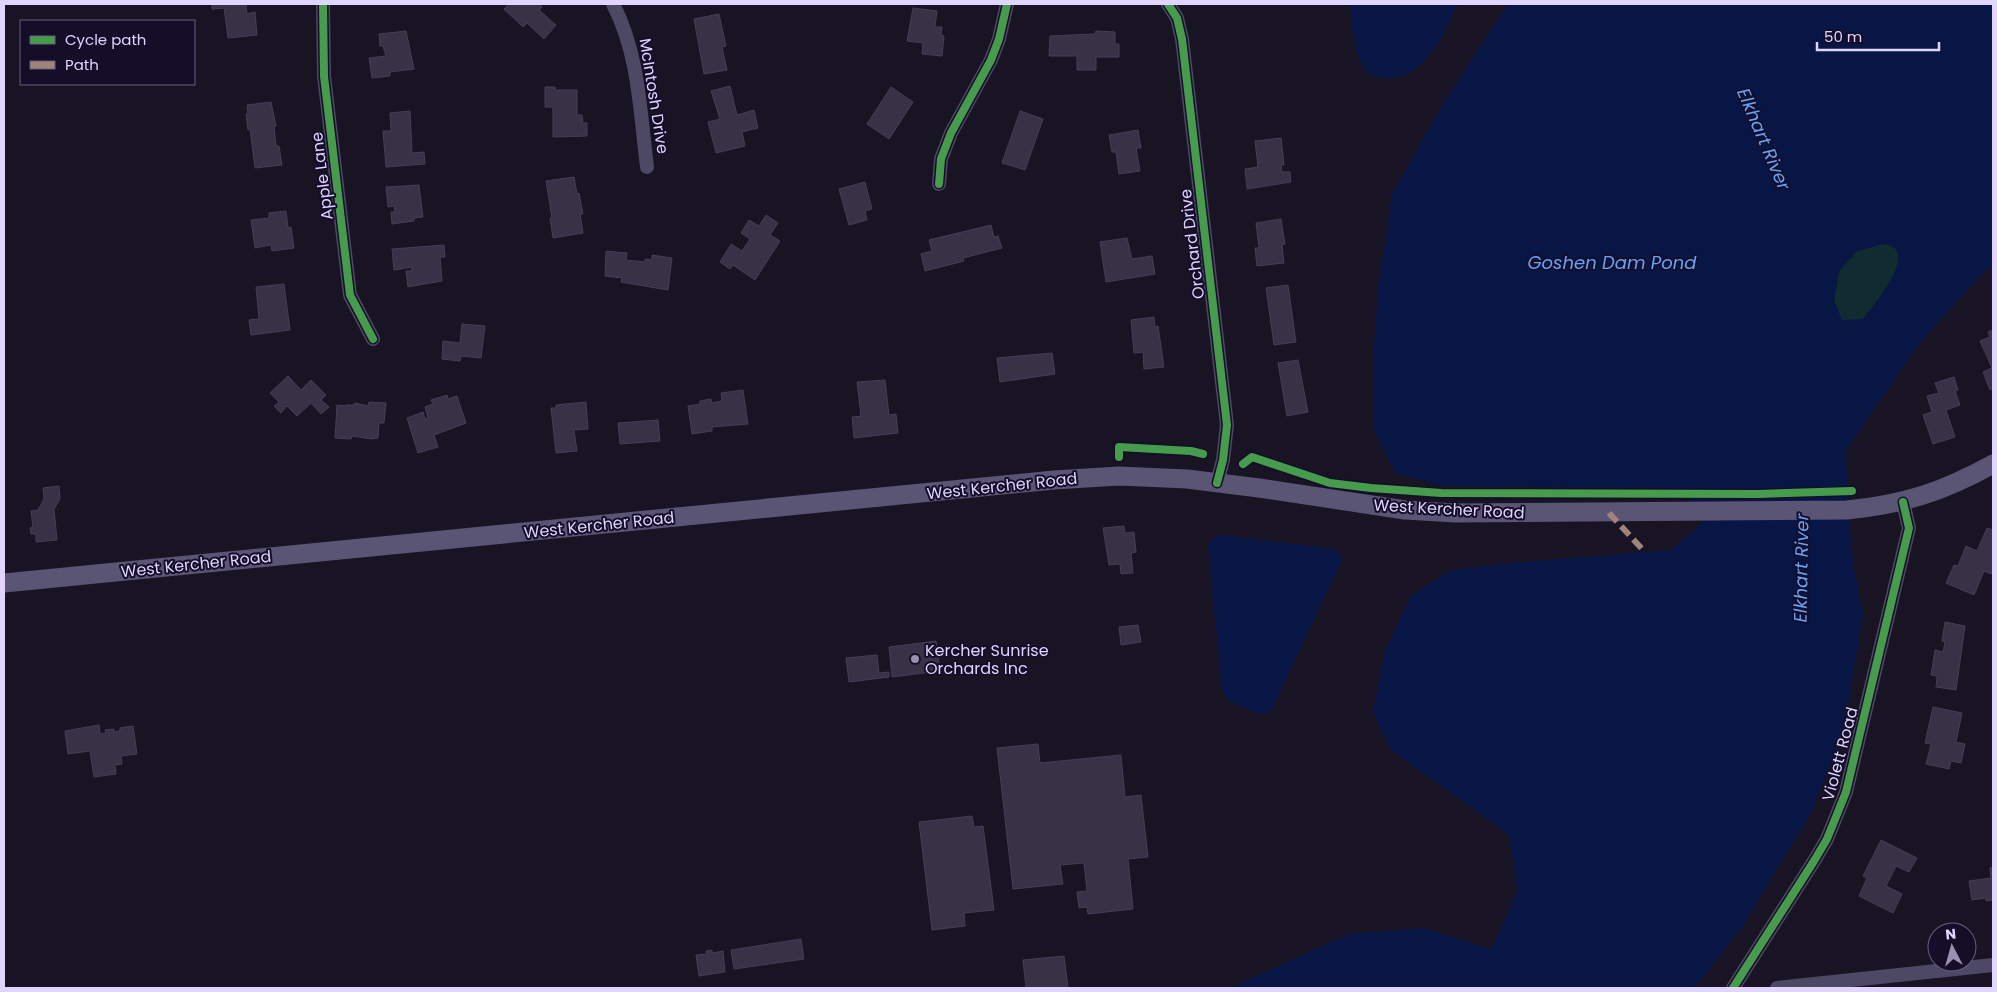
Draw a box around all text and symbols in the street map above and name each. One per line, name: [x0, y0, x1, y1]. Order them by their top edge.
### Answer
legend: [20, 20, 195, 85]
scale bar: [1817, 20, 1940, 52]
text: 50 m: [1824, 26, 1862, 47]
text: Cycle path: [65, 29, 146, 50]
street label: McIntosh Drive: [634, 37, 674, 156]
text: Path: [65, 54, 99, 75]
water label: Elkhart River: [1731, 84, 1797, 195]
street label: Apple Lane: [305, 131, 339, 221]
street label: Orchard Drive: [1174, 188, 1210, 300]
water label: Goshen Dam Pond: [1528, 250, 1697, 275]
street label: West Kercher Road: [926, 467, 1078, 505]
street label: West Kercher Road: [1373, 494, 1525, 524]
street label: West Kercher Road: [523, 506, 675, 544]
water label: Elkhart River: [1788, 512, 1814, 623]
street label: West Kercher Road: [120, 545, 272, 583]
place label: Kercher Sunrise Orchards Inc: [925, 639, 1049, 680]
marker: Kercher Sunrise Orchards Inc: [909, 653, 921, 665]
street label: Violett Road: [1816, 704, 1864, 804]
north arrow: [1927, 922, 1977, 972]
text: N: [1944, 924, 1957, 945]

